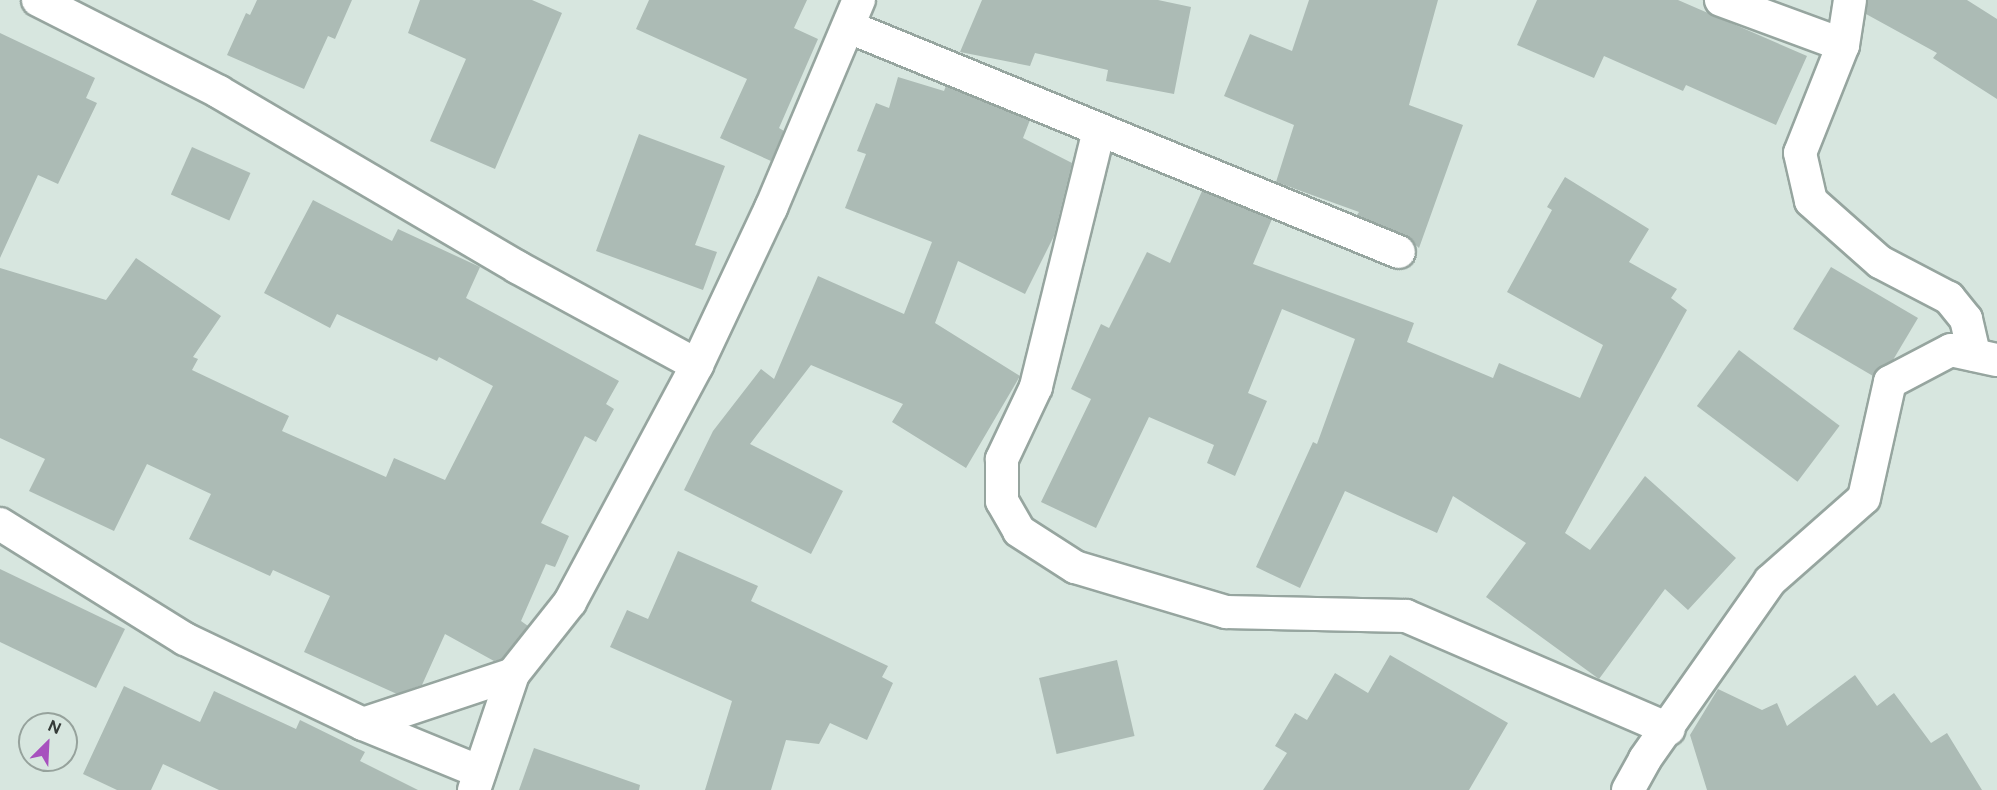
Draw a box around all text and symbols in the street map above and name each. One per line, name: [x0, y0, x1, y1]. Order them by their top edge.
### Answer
north arrow: [18, 712, 78, 772]
text: N: [45, 716, 64, 738]

